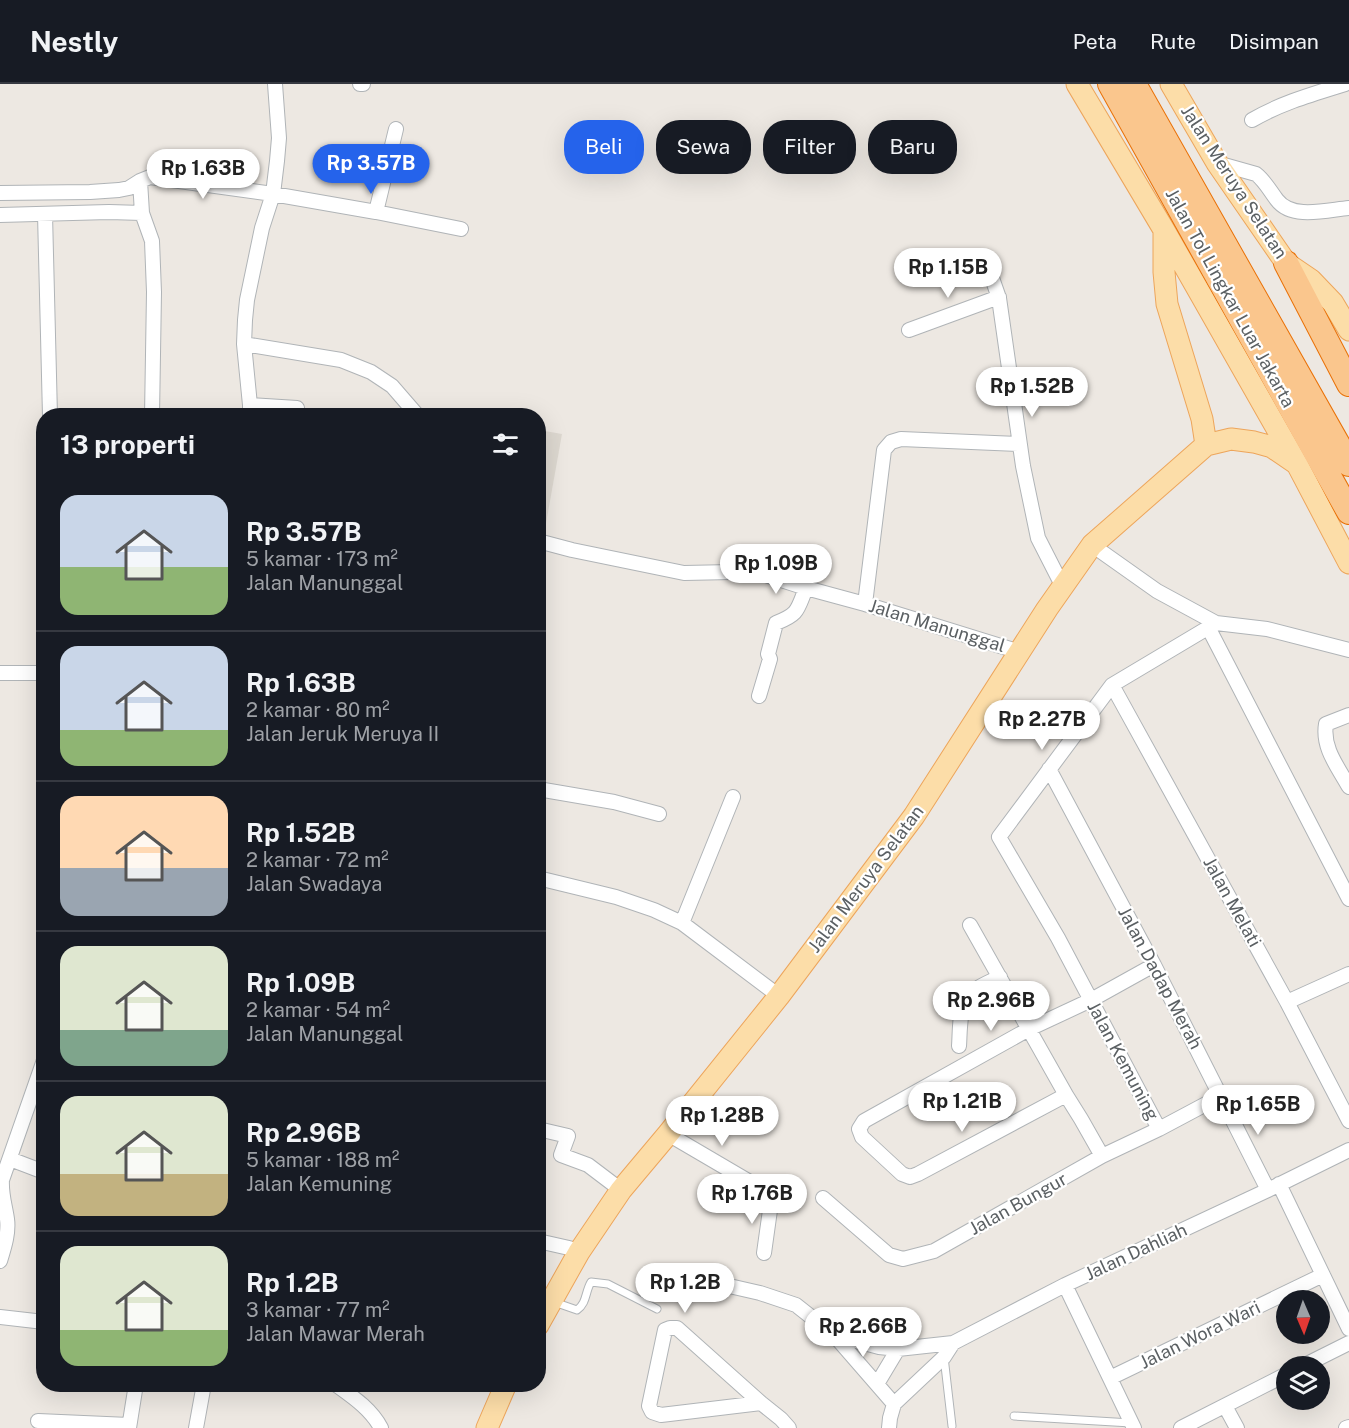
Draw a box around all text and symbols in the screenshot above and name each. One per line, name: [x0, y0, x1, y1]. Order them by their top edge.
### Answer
text: Nestly: [30, 25, 118, 58]
text: Peta: [1073, 29, 1117, 54]
text: Rute: [1150, 29, 1196, 54]
text: Disimpan: [1229, 29, 1319, 54]
street label: Jalan Meruya Selatan: [1177, 101, 1292, 262]
chip: Beli: [564, 120, 644, 174]
chip: Sewa: [656, 120, 751, 174]
chip: Filter: [763, 120, 856, 174]
chip: Baru: [868, 120, 957, 174]
pin: Rp 3.57B: [309, 144, 433, 195]
pin: Rp 1.63B: [141, 149, 265, 200]
text: Rp 3.57B: [327, 151, 415, 175]
text: Rp 1.63B: [161, 156, 245, 180]
street label: Jalan Tol Lingkar Luar Jakarta: [1161, 185, 1299, 411]
pin: Rp 1.15B: [886, 248, 1010, 299]
text: Rp 1.15B: [908, 255, 988, 279]
pin: Rp 1.52B: [970, 367, 1094, 418]
text: Rp 1.52B: [990, 374, 1074, 398]
icon: filters: [489, 428, 522, 461]
text: 13 properti: [60, 429, 195, 460]
text: Rp 3.57B: [246, 516, 362, 547]
icon: home: [108, 519, 180, 591]
pin: Rp 1.09B: [714, 544, 838, 595]
text: 5 kamar · 173 m²: [246, 547, 398, 571]
text: Rp 1.09B: [734, 551, 818, 575]
text: Jalan Manunggal: [246, 571, 403, 595]
street label: Jalan Manunggal: [866, 595, 1008, 656]
text: Rp 1.63B: [246, 667, 356, 698]
icon: home: [108, 670, 180, 742]
text: 2 kamar · 80 m²: [246, 698, 390, 722]
pin: Rp 2.27B: [980, 700, 1104, 751]
text: Rp 2.27B: [998, 707, 1086, 731]
text: Jalan Jeruk Meruya II: [246, 722, 439, 746]
street label: Jalan Meruya Selatan: [803, 801, 928, 956]
text: Rp 1.52B: [246, 817, 356, 848]
icon: home: [108, 820, 180, 892]
text: 2 kamar · 72 m²: [246, 848, 389, 872]
street label: Jalan Melati: [1199, 853, 1266, 950]
text: Jalan Swadaya: [246, 872, 382, 896]
street label: Jalan Dadap Merah: [1114, 903, 1207, 1053]
text: Rp 1.09B: [246, 967, 355, 998]
icon: home: [108, 970, 180, 1042]
pin: Rp 2.96B: [929, 981, 1053, 1032]
text: Rp 2.96B: [947, 988, 1035, 1012]
text: 2 kamar · 54 m²: [246, 998, 390, 1022]
street label: Jalan Kemuning: [1083, 998, 1164, 1124]
text: Jalan Manunggal: [246, 1022, 403, 1046]
pin: Rp 1.21B: [900, 1082, 1024, 1133]
pin: Rp 1.65B: [1196, 1085, 1320, 1136]
text: Rp 1.21B: [922, 1089, 1002, 1113]
text: Rp 1.65B: [1216, 1092, 1300, 1116]
pin: Rp 1.28B: [660, 1096, 784, 1147]
text: Rp 1.28B: [680, 1103, 764, 1127]
text: Rp 2.96B: [246, 1117, 361, 1148]
icon: home: [108, 1120, 180, 1192]
text: 5 kamar · 188 m²: [246, 1148, 399, 1172]
street label: Jalan Bungur: [965, 1168, 1070, 1239]
text: Jalan Kemuning: [246, 1172, 392, 1196]
pin: Rp 1.76B: [690, 1174, 814, 1225]
text: Rp 1.76B: [711, 1181, 793, 1205]
street label: Jalan Dahliah: [1082, 1219, 1190, 1284]
pin: Rp 1.2B: [630, 1263, 740, 1314]
text: Rp 1.2B: [246, 1267, 339, 1298]
icon: home: [108, 1270, 180, 1342]
text: Rp 1.2B: [649, 1270, 721, 1294]
north arrow: [1276, 1290, 1330, 1344]
map controls: [1276, 1290, 1330, 1410]
street label: Jalan Wora Wari: [1136, 1296, 1264, 1373]
text: 3 kamar · 77 m²: [246, 1298, 390, 1322]
pin: Rp 2.66B: [801, 1307, 925, 1358]
text: Rp 2.66B: [819, 1314, 907, 1338]
text: Jalan Mawar Merah: [246, 1322, 425, 1346]
button: layers: [1276, 1356, 1330, 1410]

